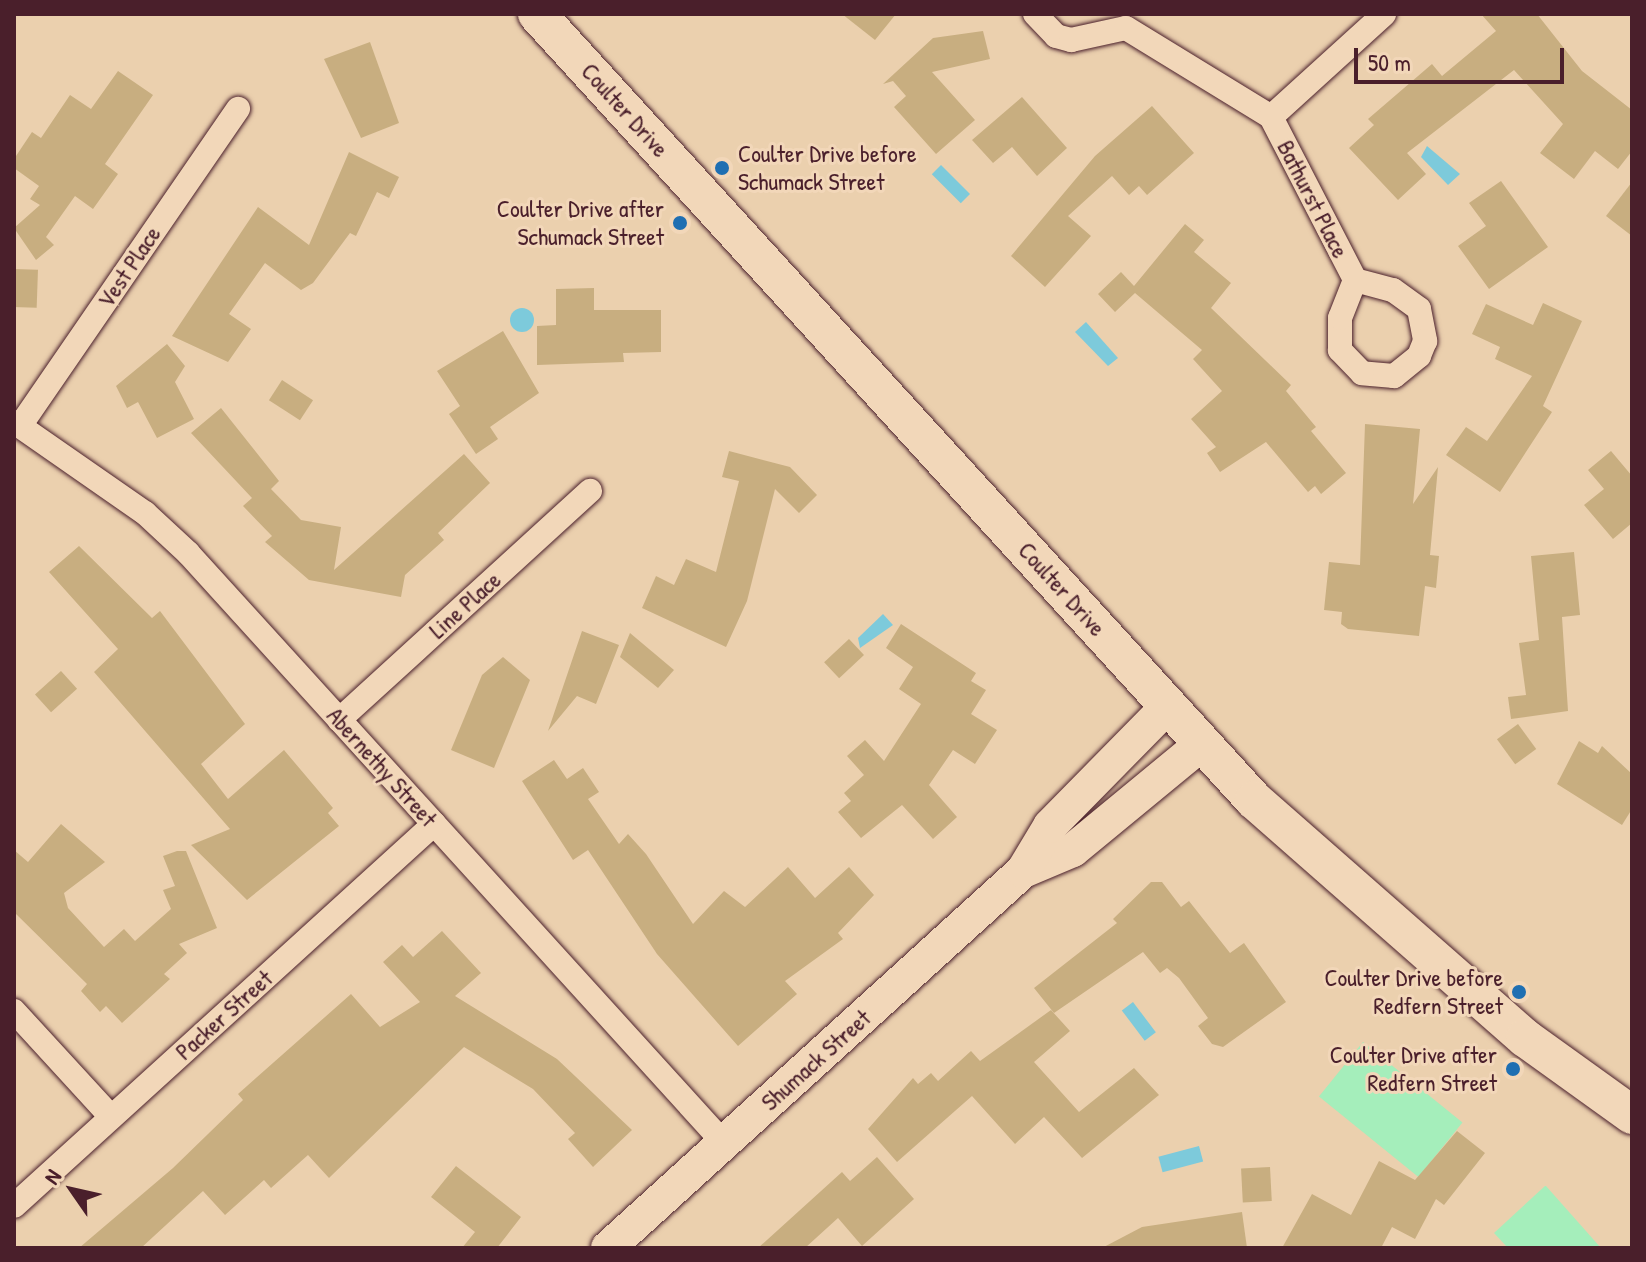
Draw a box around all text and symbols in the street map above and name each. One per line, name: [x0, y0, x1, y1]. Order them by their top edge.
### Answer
scale bar: [1358, 32, 1568, 82]
text: 50 m: [1368, 46, 1411, 78]
street label: Coulter Drive: [575, 57, 675, 163]
street label: Bathurst Place: [1271, 135, 1355, 263]
place label: Coulter Drive before Schumack Street: [738, 140, 917, 196]
marker: Coulter Drive before Schumack Street: [713, 159, 731, 177]
place label: Coulter Drive after Schumack Street: [497, 195, 664, 251]
marker: Coulter Drive after Schumack Street: [671, 214, 689, 232]
street label: Vest Place: [91, 221, 167, 313]
street label: Coulter Drive: [1012, 536, 1112, 642]
street label: Line Place: [423, 565, 507, 645]
street label: Abernethy Street: [321, 701, 443, 833]
street label: Packer Street: [170, 964, 278, 1066]
place label: Coulter Drive before Redfern Street: [1324, 964, 1503, 1020]
marker: Coulter Drive before Redfern Street: [1510, 983, 1528, 1001]
street label: Shumack Street: [755, 1003, 877, 1117]
place label: Coulter Drive after Redfern Street: [1330, 1041, 1497, 1097]
marker: Coulter Drive after Redfern Street: [1504, 1060, 1522, 1078]
north arrow: [32, 1150, 112, 1230]
text: N: [36, 1163, 68, 1190]

